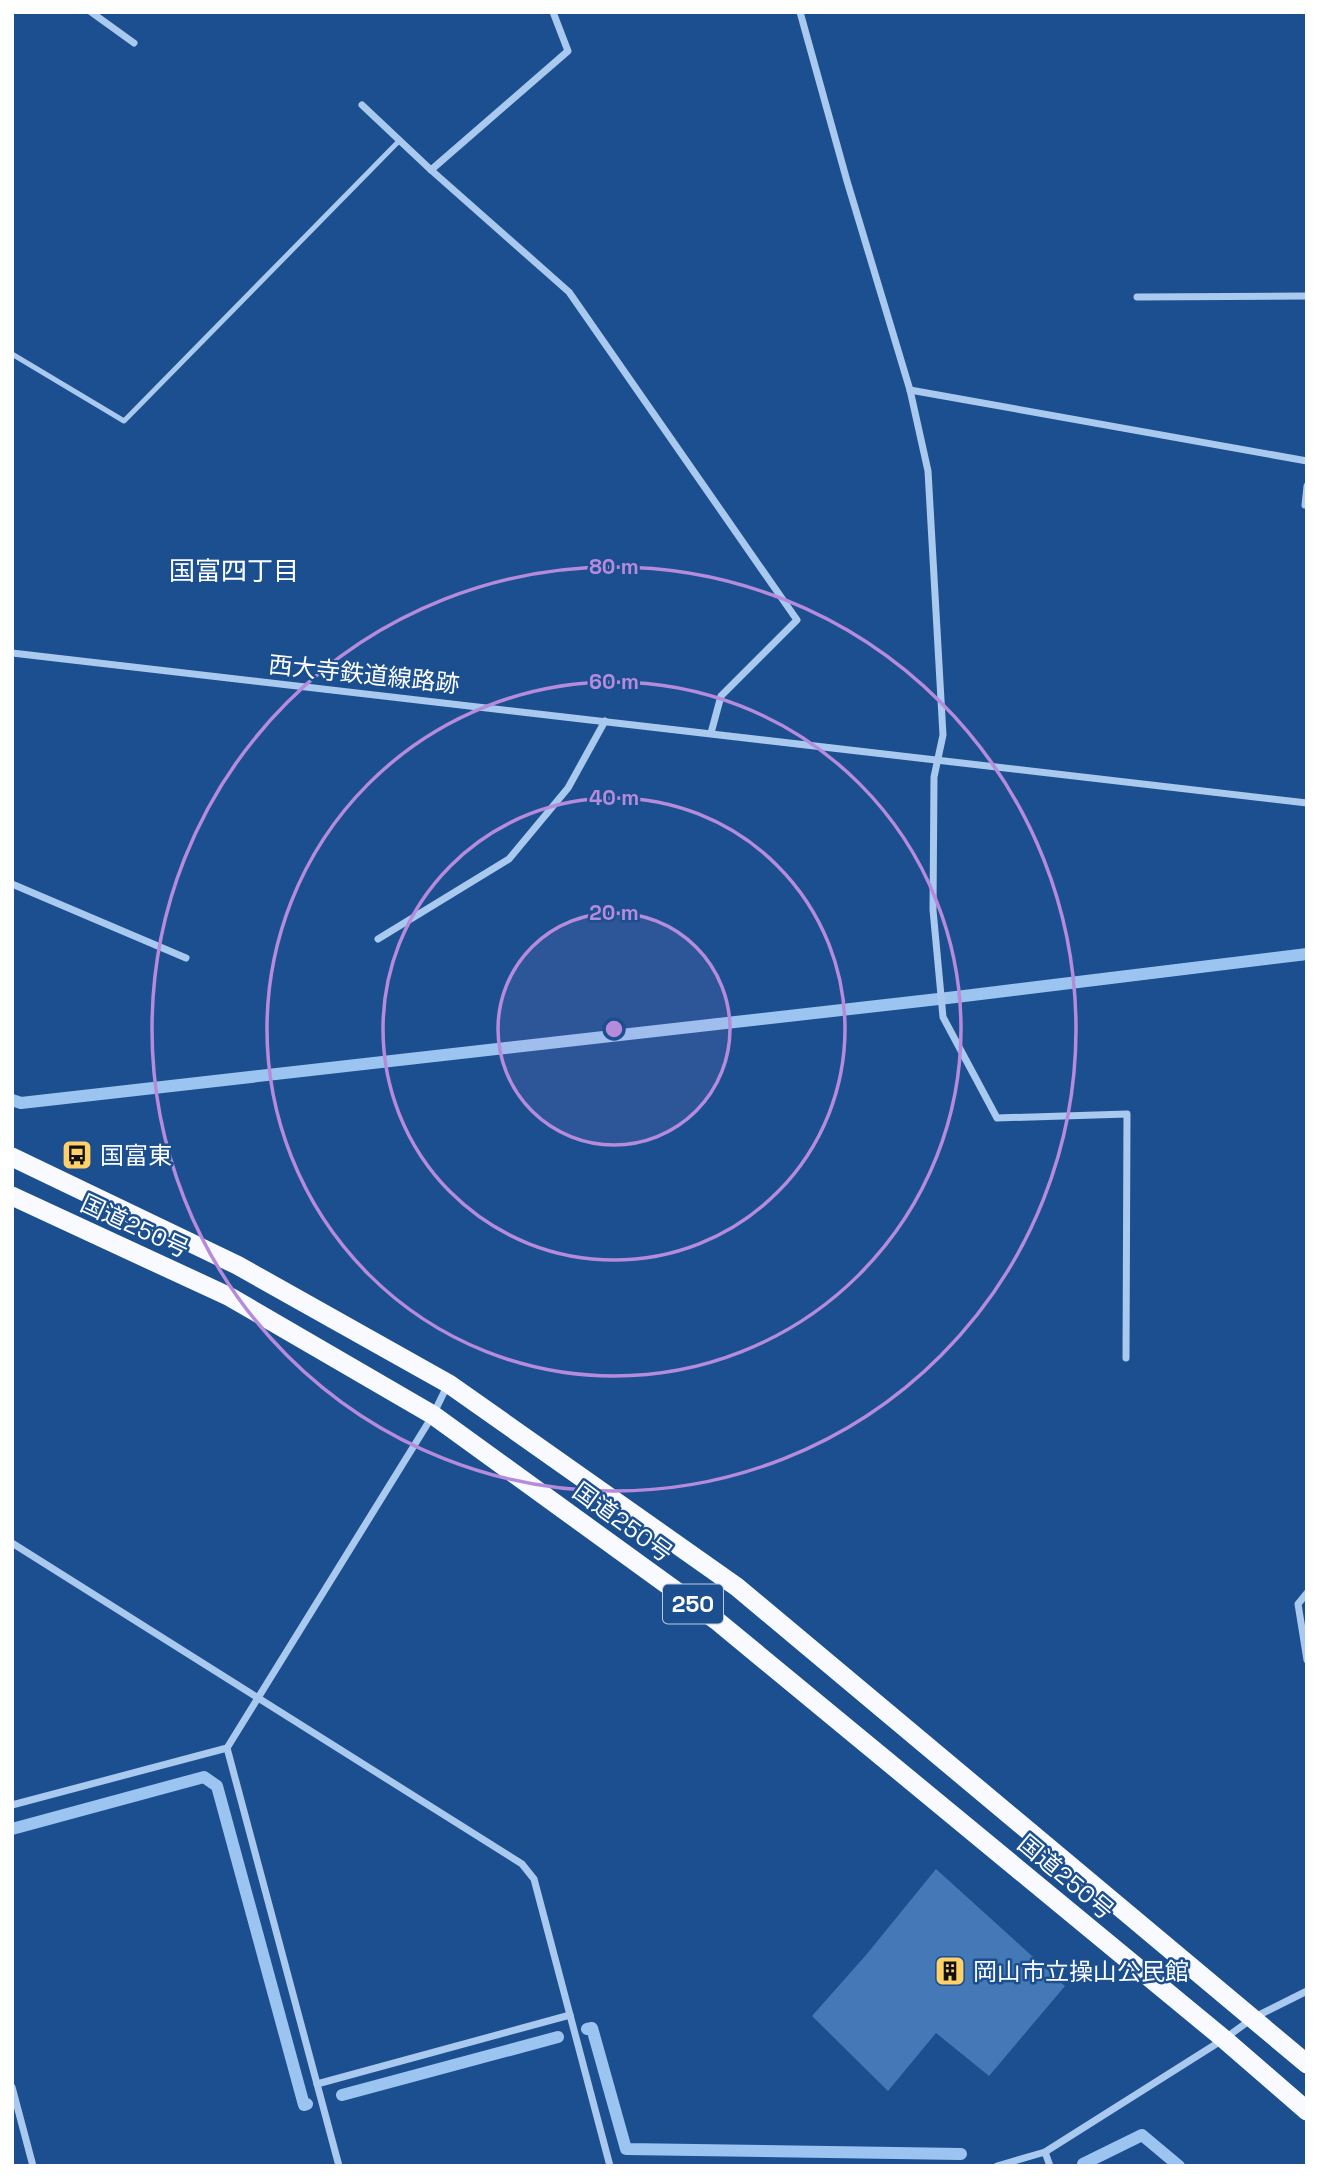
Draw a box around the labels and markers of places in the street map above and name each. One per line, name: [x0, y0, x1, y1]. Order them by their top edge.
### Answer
centre of rings: [602, 1017, 626, 1041]
bus stop icon: 国富東: [60, 1138, 94, 1172]
place label: 国富東: [100, 1140, 172, 1171]
building icon: 岡山市立操山公民館: [933, 1954, 967, 1988]
place label: 岡山市立操山公民館: [973, 1956, 1189, 1987]

